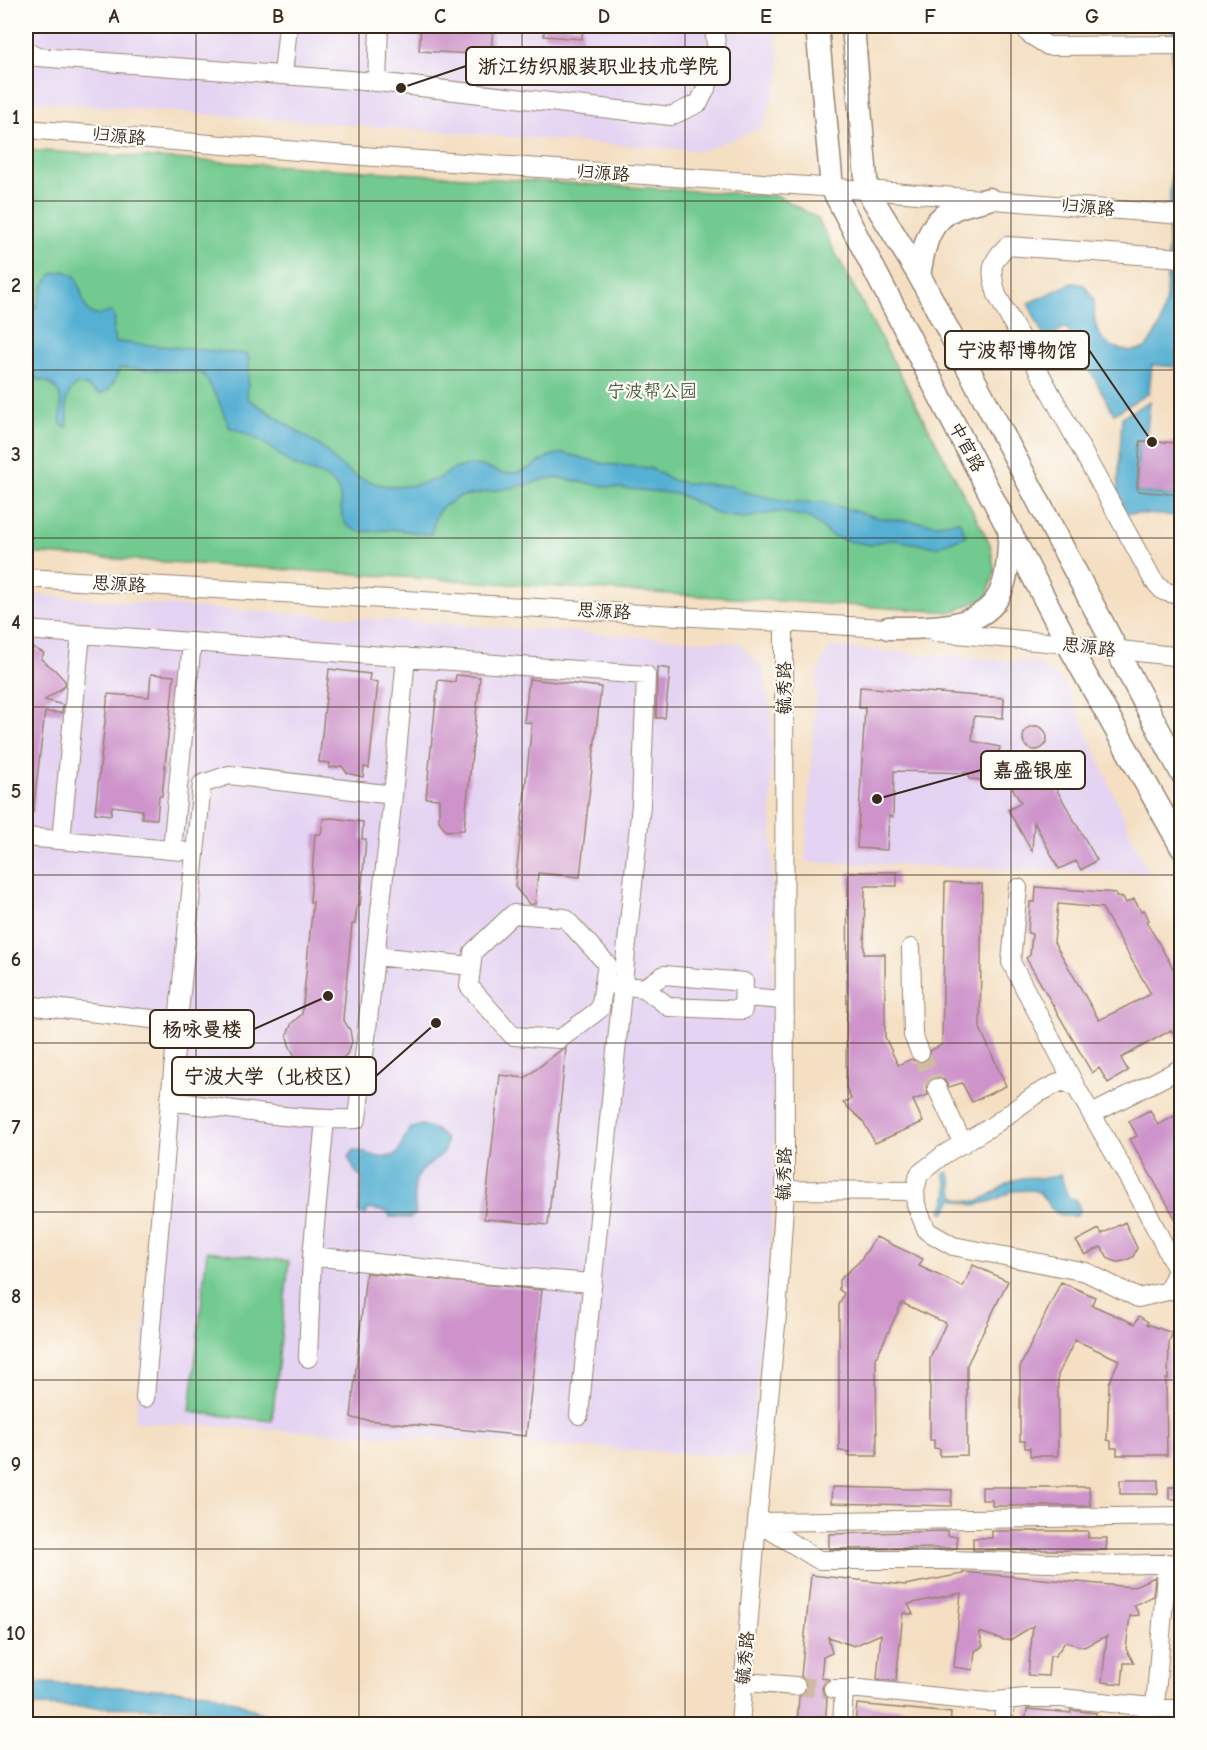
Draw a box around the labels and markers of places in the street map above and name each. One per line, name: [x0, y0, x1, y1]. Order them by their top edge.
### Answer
callout: 浙江纺织服装职业技术学院: [466, 47, 730, 85]
callout: 宁波帮博物馆: [945, 331, 1089, 369]
callout: 嘉盛银座: [981, 751, 1085, 789]
callout: 杨咏曼楼: [150, 1010, 254, 1048]
callout: 宁波大学（北校区）: [172, 1057, 376, 1095]

